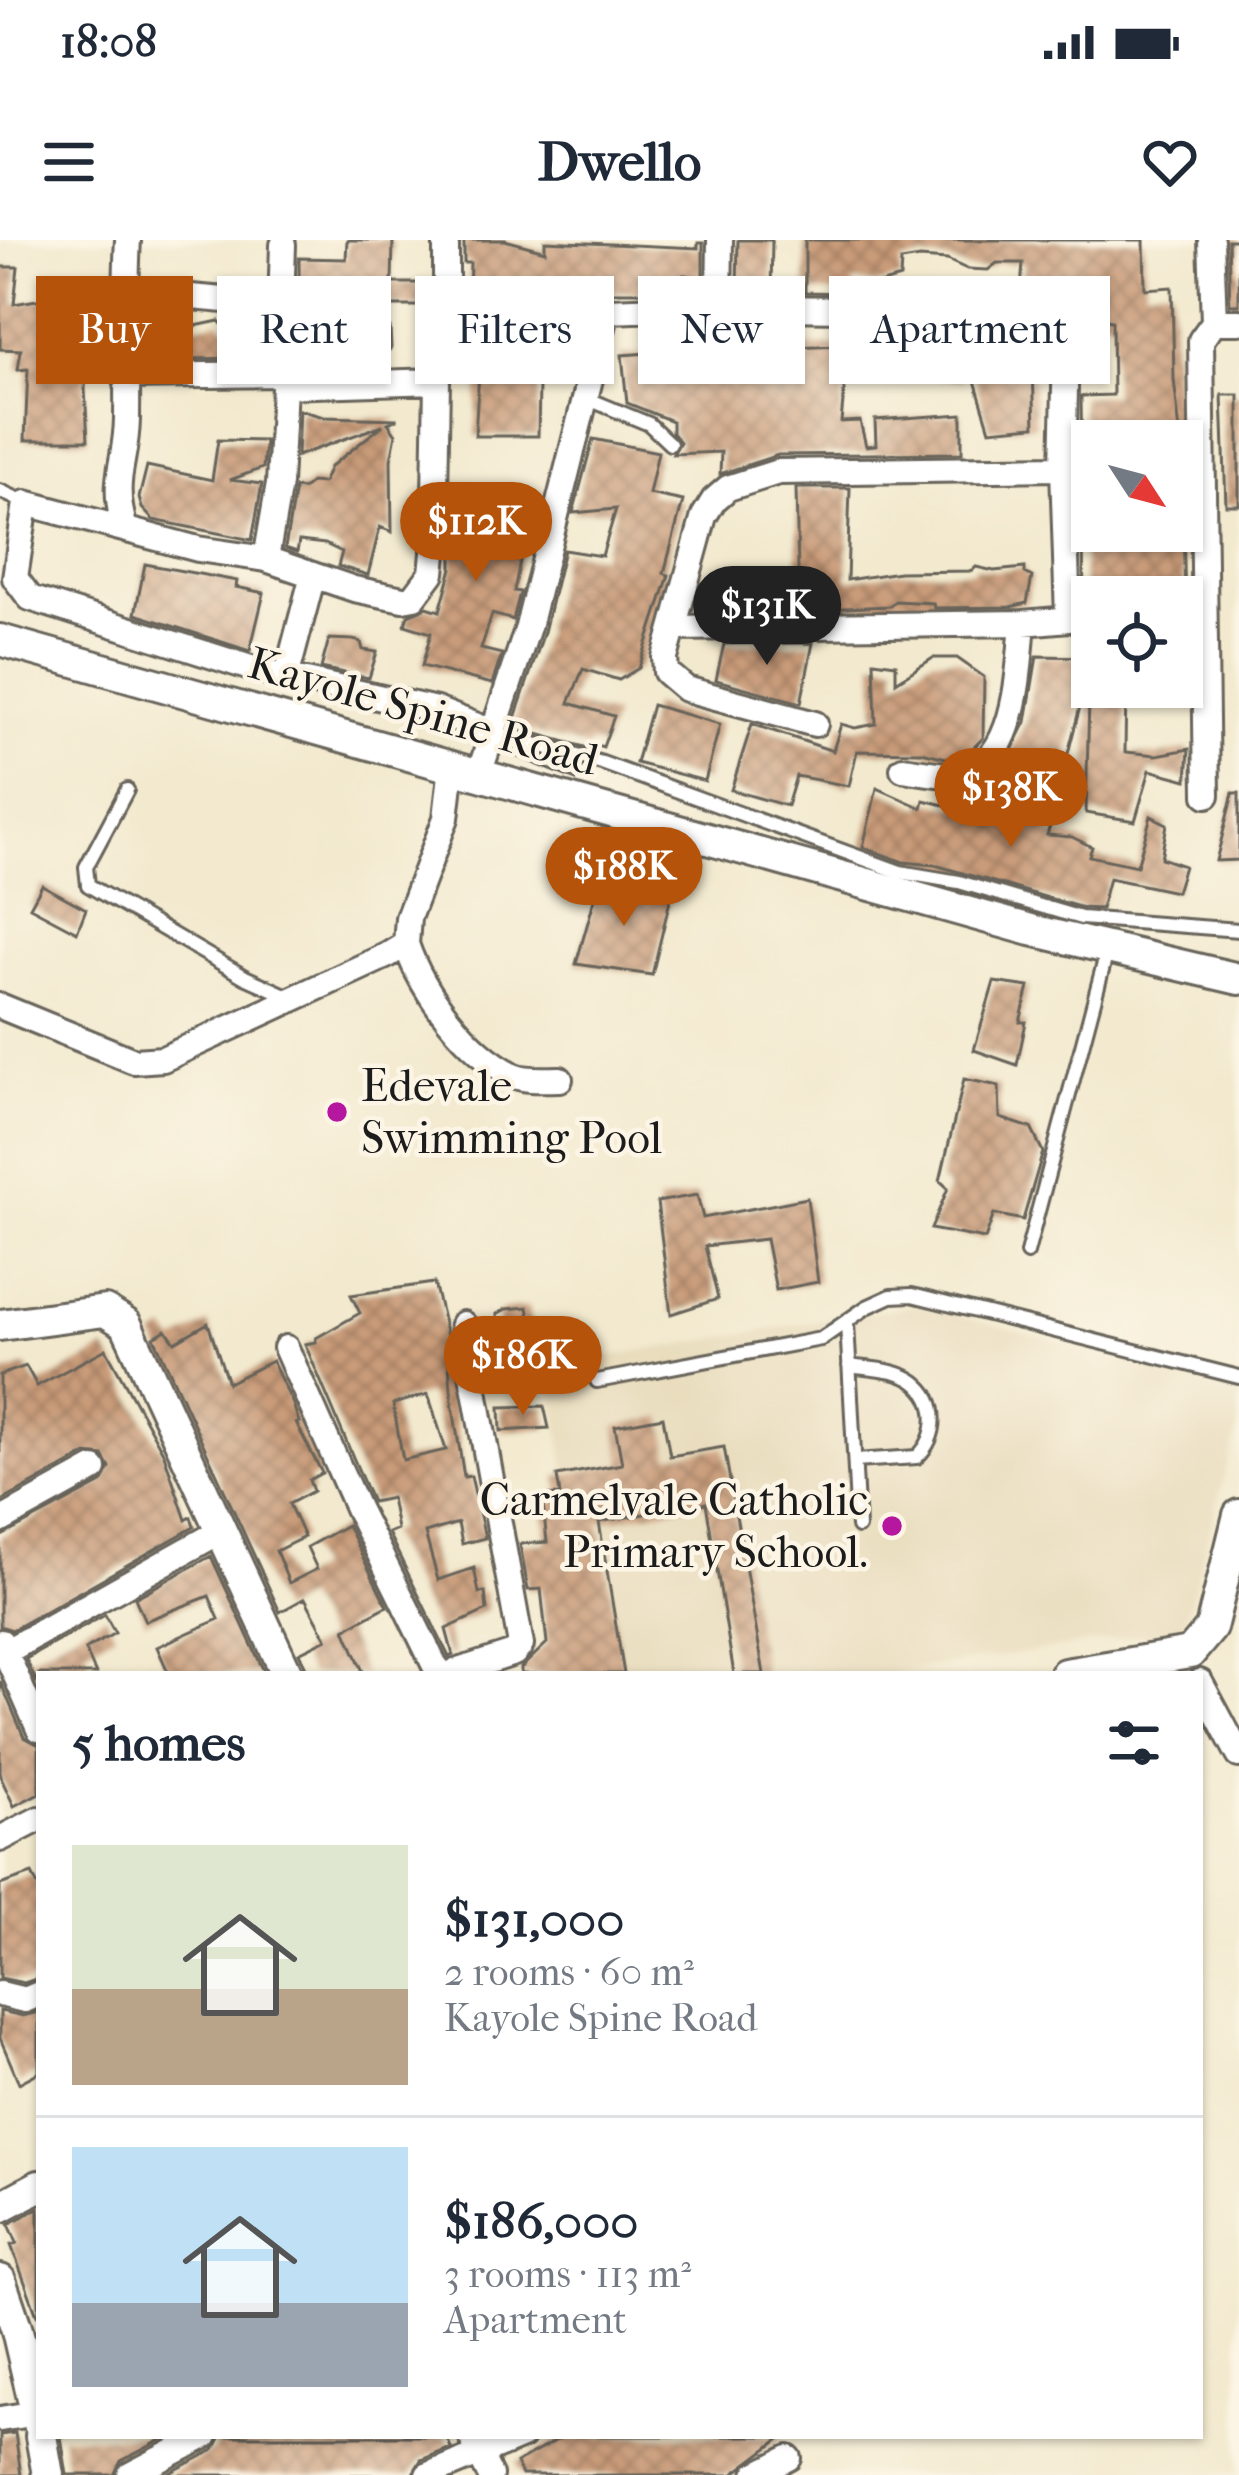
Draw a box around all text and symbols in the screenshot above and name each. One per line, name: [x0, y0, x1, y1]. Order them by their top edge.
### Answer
text: 18:08: [60, 16, 157, 69]
icon: menu: [36, 129, 102, 195]
icon: heart: [1137, 129, 1203, 195]
text: Dwello: [538, 131, 701, 194]
chip: Buy: [36, 276, 193, 384]
chip: Rent: [217, 276, 391, 384]
chip: Filters: [415, 276, 614, 384]
chip: New: [638, 276, 805, 384]
chip: Apartment: [829, 276, 1110, 384]
north arrow: [1071, 420, 1203, 552]
map controls: [1071, 420, 1203, 708]
pin: $112K: [392, 482, 560, 584]
text: $112K: [427, 498, 525, 544]
pin: $131K: [683, 566, 851, 668]
button: locate: [1071, 576, 1203, 708]
text: $131K: [720, 582, 814, 628]
street label: Kayole Spine Road: [242, 637, 605, 787]
pin: $138K: [927, 748, 1095, 850]
text: $138K: [961, 764, 1061, 810]
pin: $188K: [540, 827, 708, 929]
text: $188K: [573, 843, 675, 889]
place label: Edevale Swimming Pool: [361, 1060, 662, 1165]
marker: Edevale Swimming Pool: [324, 1099, 350, 1125]
pin: $186K: [439, 1316, 607, 1418]
text: $186K: [471, 1332, 575, 1378]
place label: Carmelvale Catholic Primary School.: [480, 1474, 868, 1579]
marker: Carmelvale Catholic Primary School.: [879, 1513, 905, 1539]
icon: filters: [1101, 1710, 1167, 1776]
text: 5 homes: [72, 1713, 245, 1773]
text: $131,000: [444, 1889, 624, 1949]
icon: home: [168, 1893, 312, 2037]
text: 2 rooms · 60 m²: [444, 1949, 694, 1995]
text: Kayole Spine Road: [444, 1995, 757, 2041]
text: $186,000: [444, 2191, 639, 2251]
icon: home: [168, 2195, 312, 2339]
text: 3 rooms · 113 m²: [444, 2251, 691, 2297]
text: Apartment: [444, 2297, 627, 2343]

